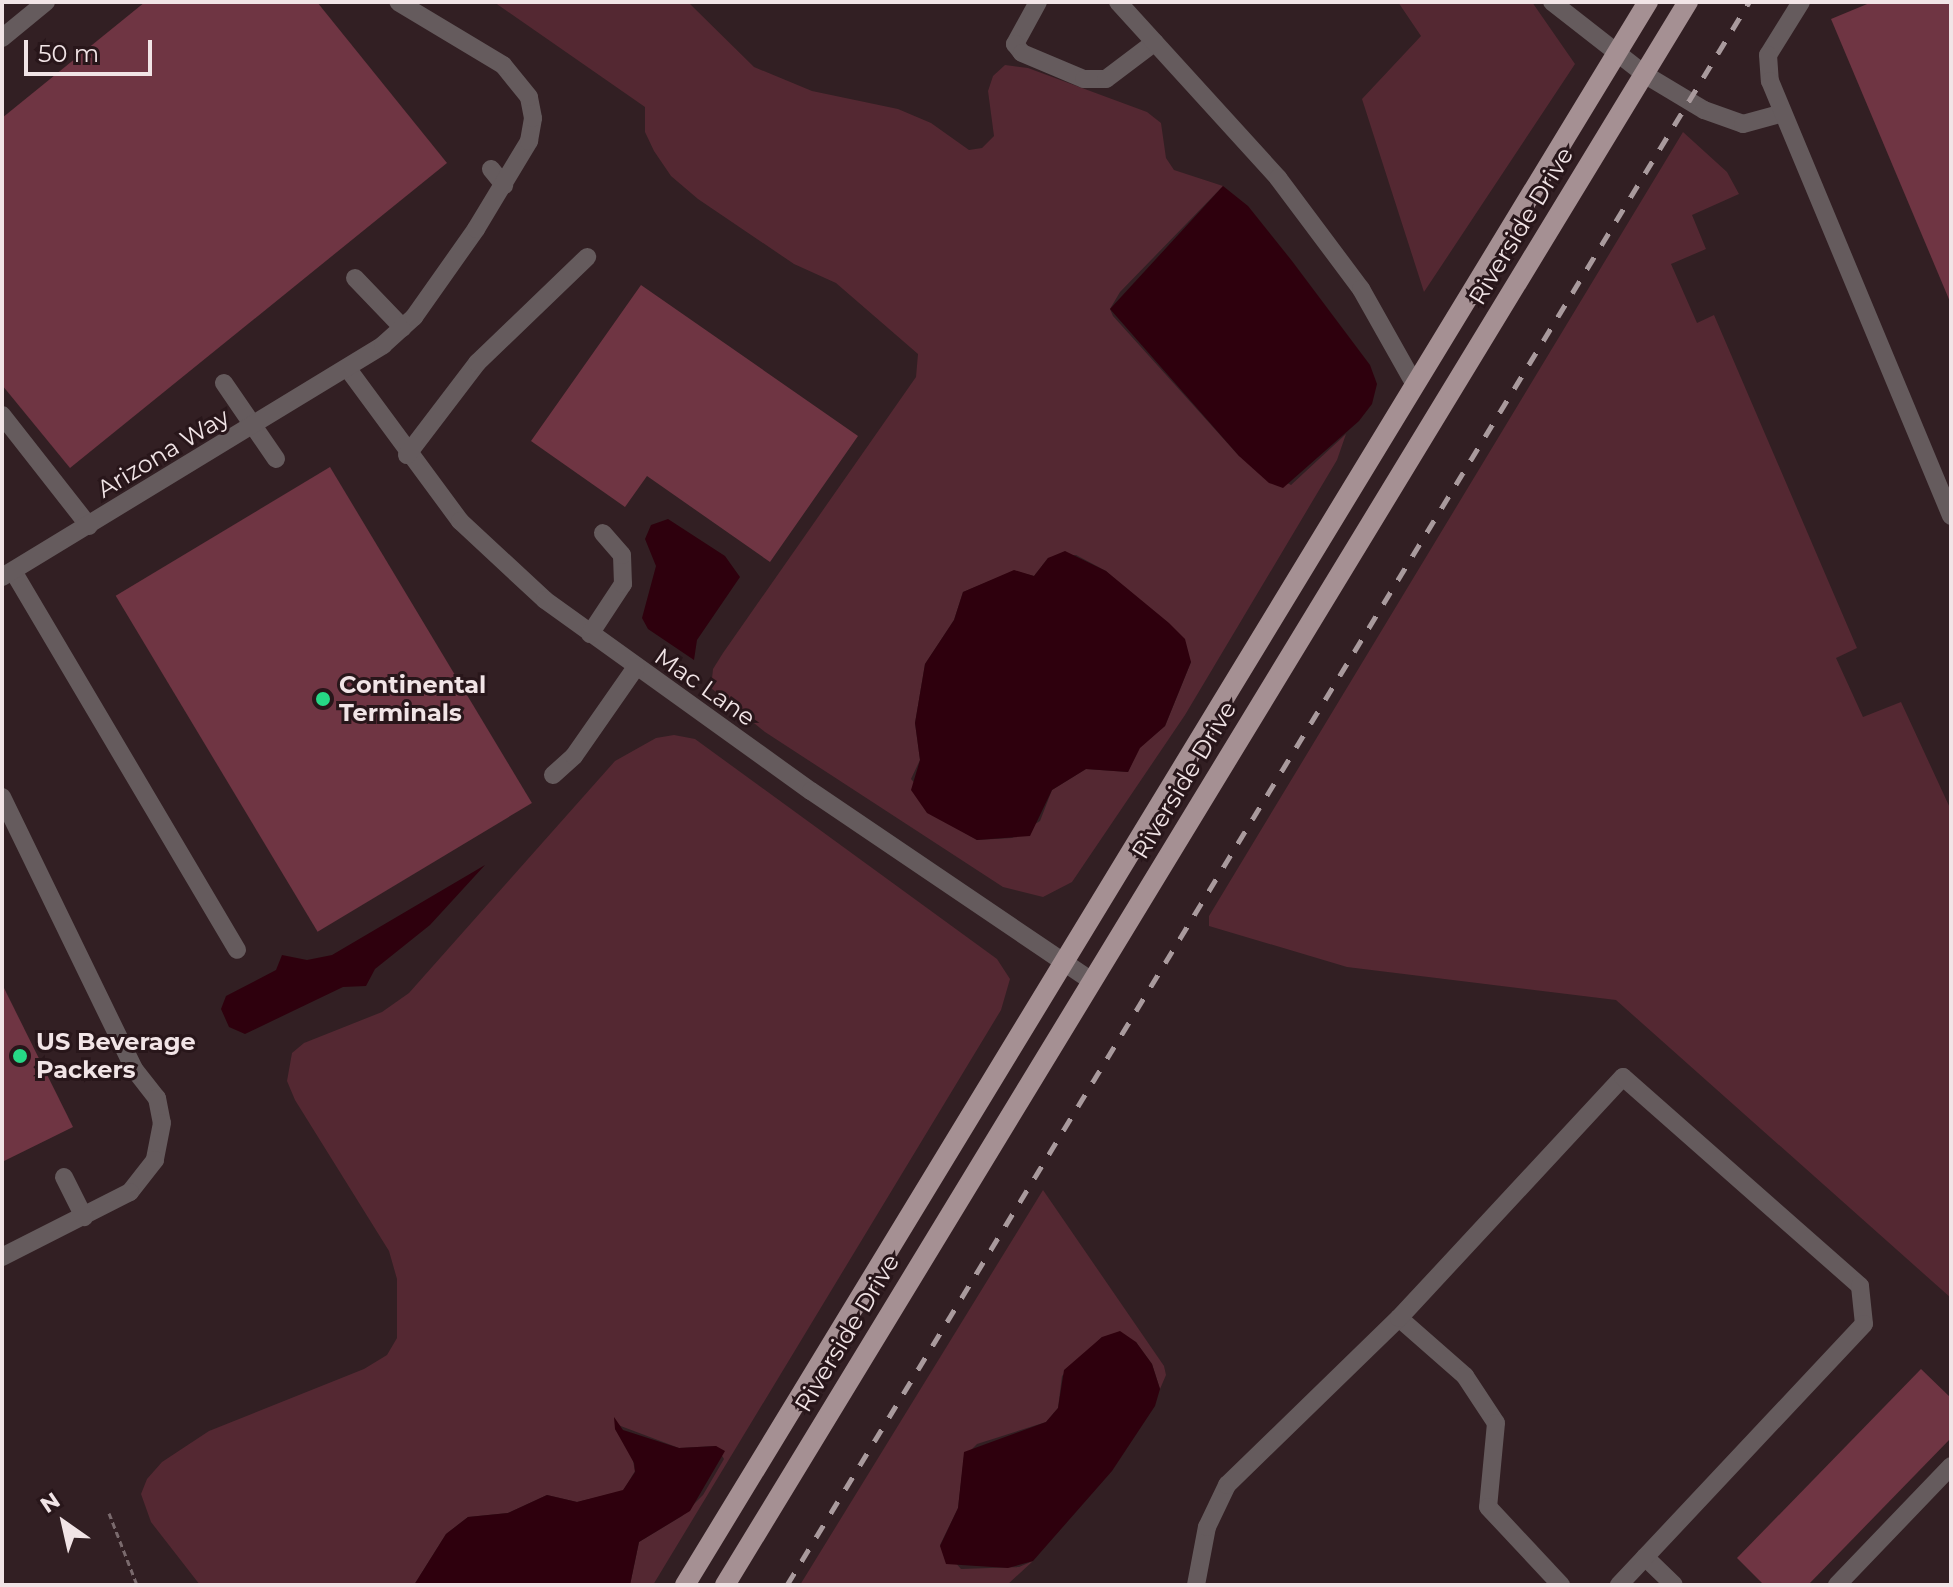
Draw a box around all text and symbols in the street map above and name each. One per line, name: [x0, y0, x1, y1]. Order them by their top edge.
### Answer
scale bar: [28, 24, 156, 74]
text: 50 m: [38, 39, 99, 68]
street label: Riverside Drive: [1463, 142, 1579, 310]
street label: Arizona Way: [92, 402, 234, 504]
street label: Mac Lane: [649, 642, 761, 732]
place label: Continental Terminals: [339, 671, 486, 727]
marker: Continental Terminals: [314, 690, 332, 708]
street label: Riverside Drive: [1126, 696, 1242, 864]
place label: US Beverage Packers: [36, 1028, 196, 1084]
marker: US Beverage Packers: [11, 1047, 29, 1065]
street label: Riverside Drive: [789, 1249, 905, 1417]
north arrow: [24, 1483, 104, 1563]
text: N: [35, 1487, 65, 1519]

